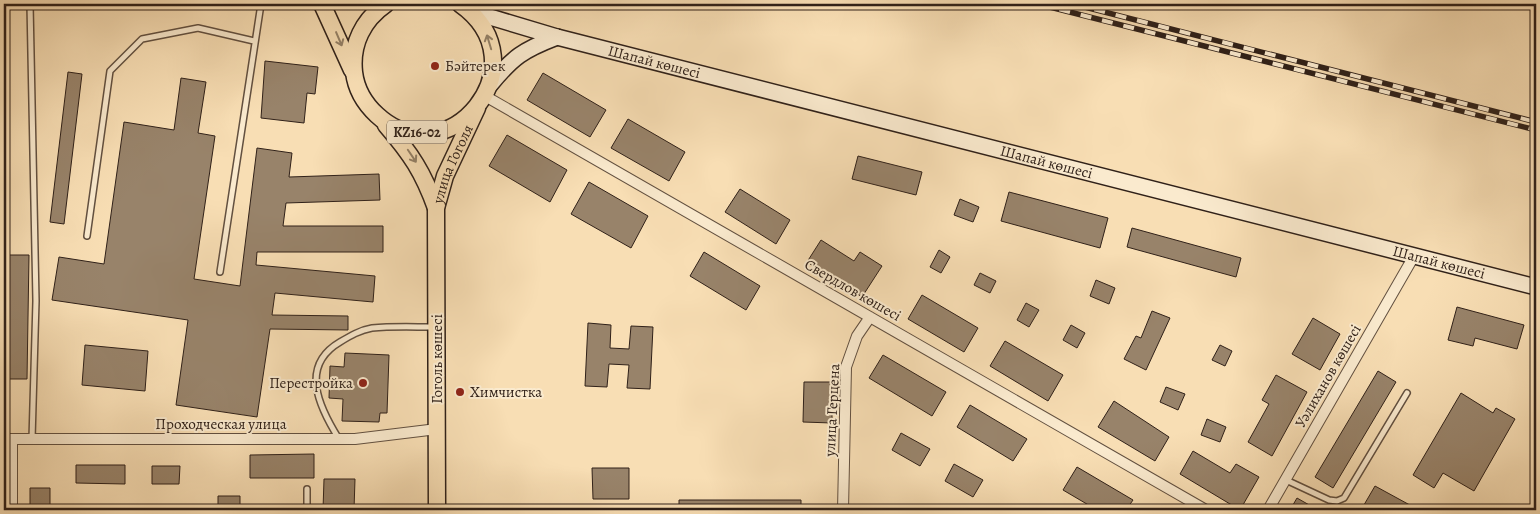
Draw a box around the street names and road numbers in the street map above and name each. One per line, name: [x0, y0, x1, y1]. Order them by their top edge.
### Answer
street label: Шапай көшесі: [606, 40, 703, 83]
road number: KZ16-02: [387, 120, 447, 144]
street label: улица Гоголя: [427, 121, 478, 207]
street label: Шапай көшесі: [998, 141, 1095, 183]
street label: Шапай көшесі: [1390, 241, 1487, 284]
street label: Свердлов көшесі: [801, 254, 905, 326]
street label: Гоголь көшесі: [427, 314, 447, 404]
street label: Уәлиханов көшесі: [1290, 321, 1366, 431]
street label: улица Герцена: [820, 363, 844, 458]
street label: Проходческая улица: [155, 414, 287, 434]

